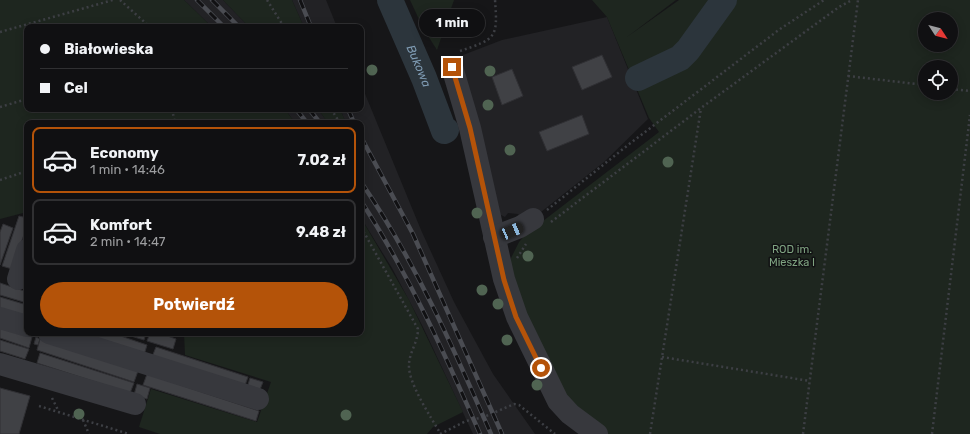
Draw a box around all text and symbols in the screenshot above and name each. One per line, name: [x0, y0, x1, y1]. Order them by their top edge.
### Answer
callout: 1 min: [419, 9, 485, 37]
north arrow: [918, 12, 958, 52]
map controls: [918, 12, 958, 100]
text: 1 min: [435, 15, 469, 30]
text: Białowieska: [64, 40, 153, 58]
water label: Bukowa: [403, 43, 434, 89]
route end: [443, 58, 461, 76]
button: locate: [918, 60, 958, 100]
text: Cel: [64, 79, 88, 97]
icon: car: [42, 142, 78, 178]
text: Economy: [90, 144, 159, 162]
text: 7.02 zł: [298, 151, 346, 169]
text: 1 min · 14:46: [90, 162, 165, 177]
icon: car: [42, 214, 78, 250]
text: Komfort: [90, 216, 152, 234]
car: [499, 221, 525, 241]
text: 9.48 zł: [296, 223, 346, 241]
text: 2 min · 14:47: [90, 234, 166, 249]
park label: ROD im. Mieszka I: [769, 243, 815, 269]
button: Potwierdź: [40, 282, 348, 328]
route start: [532, 359, 550, 377]

